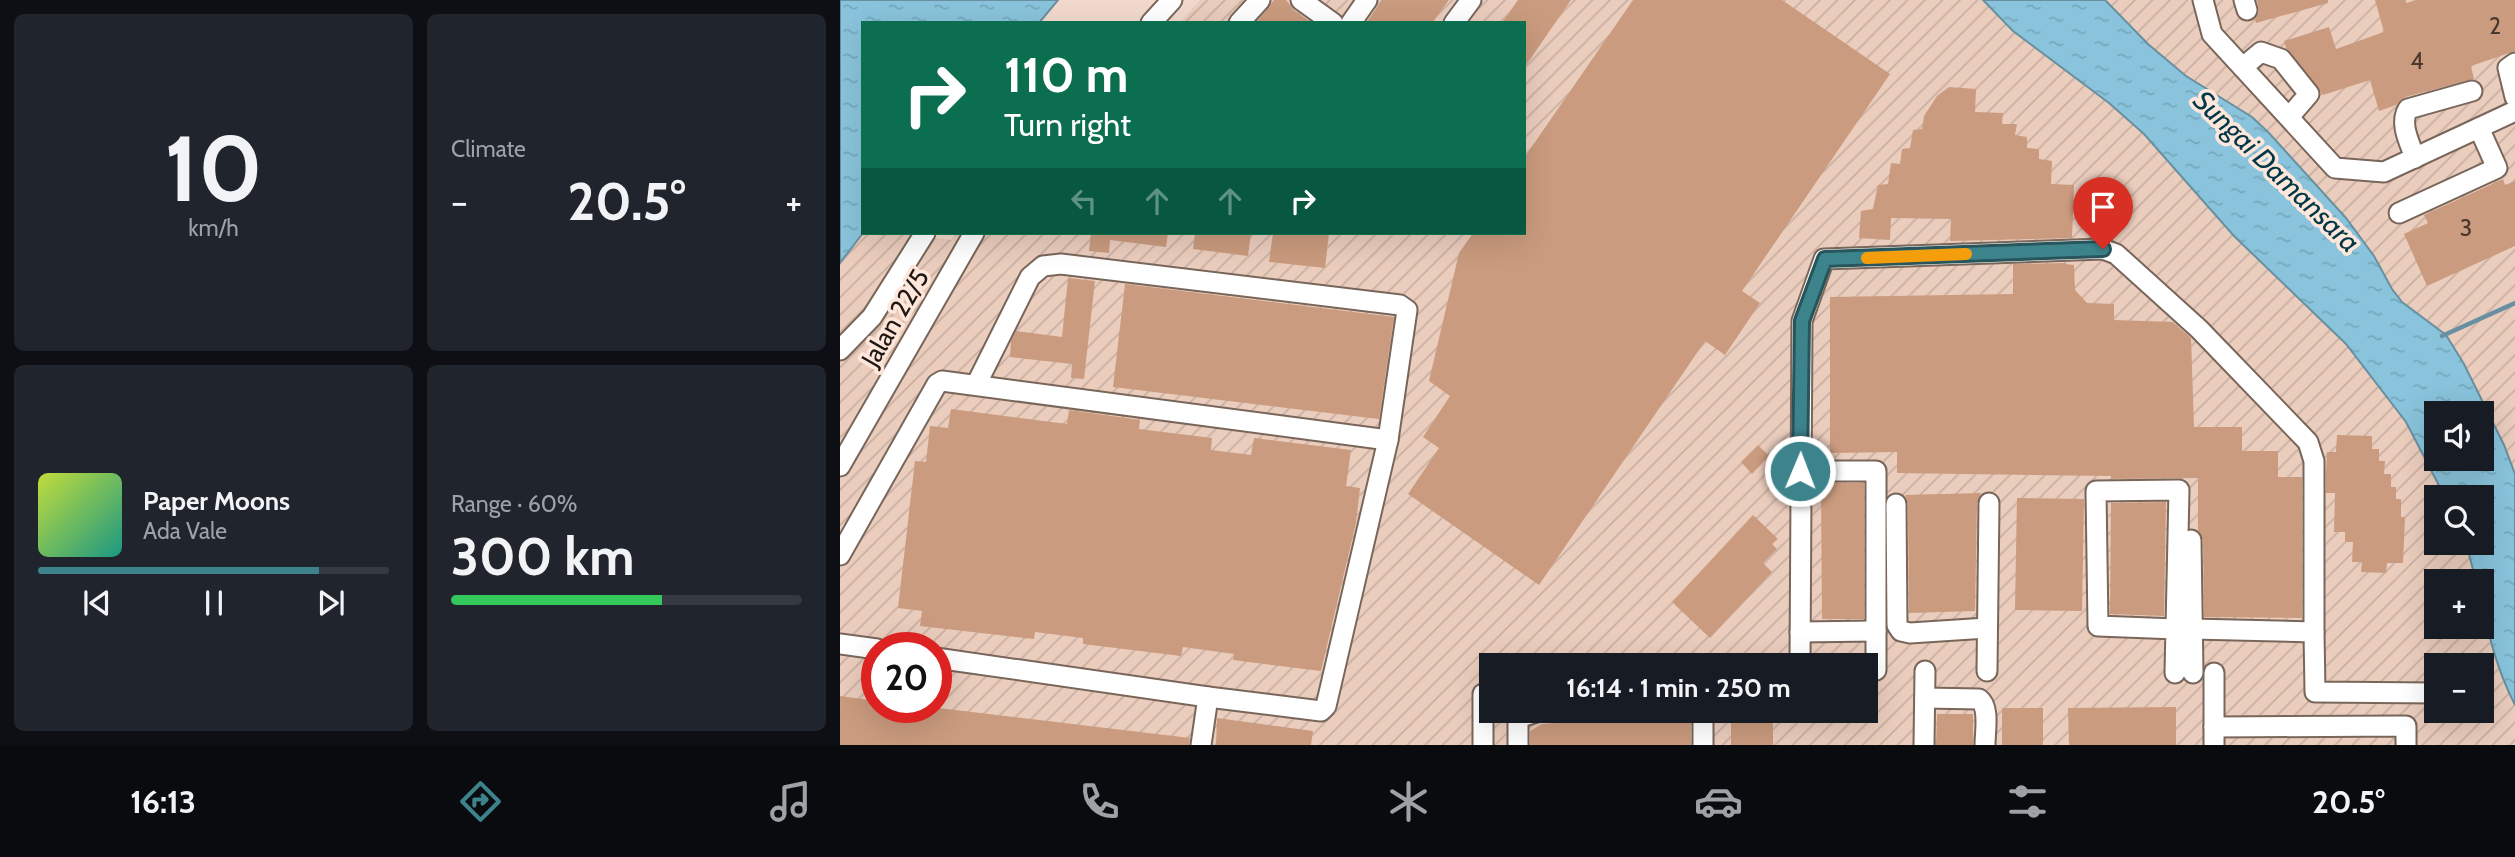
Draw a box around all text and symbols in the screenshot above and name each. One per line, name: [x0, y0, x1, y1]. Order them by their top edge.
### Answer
house number: 2: [2489, 12, 2501, 40]
text: 110 m: [1004, 45, 1128, 104]
house number: 4: [2410, 47, 2424, 75]
icon: right: [889, 49, 980, 140]
water label: Sungai Damansara: [2187, 83, 2367, 259]
text: Turn right: [1004, 105, 1131, 144]
text: 10: [165, 113, 262, 224]
text: Climate: [451, 135, 526, 163]
text: 20.5°: [567, 170, 686, 233]
pin: [2073, 177, 2133, 249]
text: −: [451, 178, 468, 225]
text: +: [785, 178, 802, 225]
icon: left: [1065, 182, 1103, 220]
icon: ahead: [1138, 182, 1176, 220]
icon: ahead: [1211, 182, 1249, 220]
icon: right: [1284, 182, 1322, 220]
icon: arrive: [2084, 188, 2122, 226]
text: km/h: [188, 214, 239, 242]
house number: 3: [2460, 214, 2472, 242]
street label: Jalan 22/5: [854, 263, 936, 373]
map controls: [2424, 401, 2494, 723]
button: sound: [2424, 401, 2494, 471]
position arrow: [1763, 434, 1837, 508]
text: Paper Moons: [143, 485, 290, 517]
button: search: [2424, 485, 2494, 555]
text: Range · 60%: [451, 490, 578, 518]
text: Ada Vale: [143, 517, 227, 545]
text: 300 km: [451, 525, 635, 588]
button: +: [2424, 569, 2494, 639]
icon: previous: [78, 584, 116, 622]
icon: pause: [195, 584, 233, 622]
icon: next: [312, 584, 350, 622]
speed limit sign: 20: [861, 632, 952, 723]
button: −: [2424, 653, 2494, 723]
text: 16:14 · 1 min · 250 m: [1566, 672, 1791, 704]
icon: directions: [456, 777, 505, 826]
icon: music: [766, 777, 815, 826]
icon: phone: [1075, 777, 1124, 826]
icon: climate: [1384, 777, 1433, 826]
icon: car: [1694, 777, 1743, 826]
icon: filters: [2003, 777, 2052, 826]
text: 16:13: [130, 782, 196, 821]
text: 20.5°: [2312, 782, 2385, 821]

